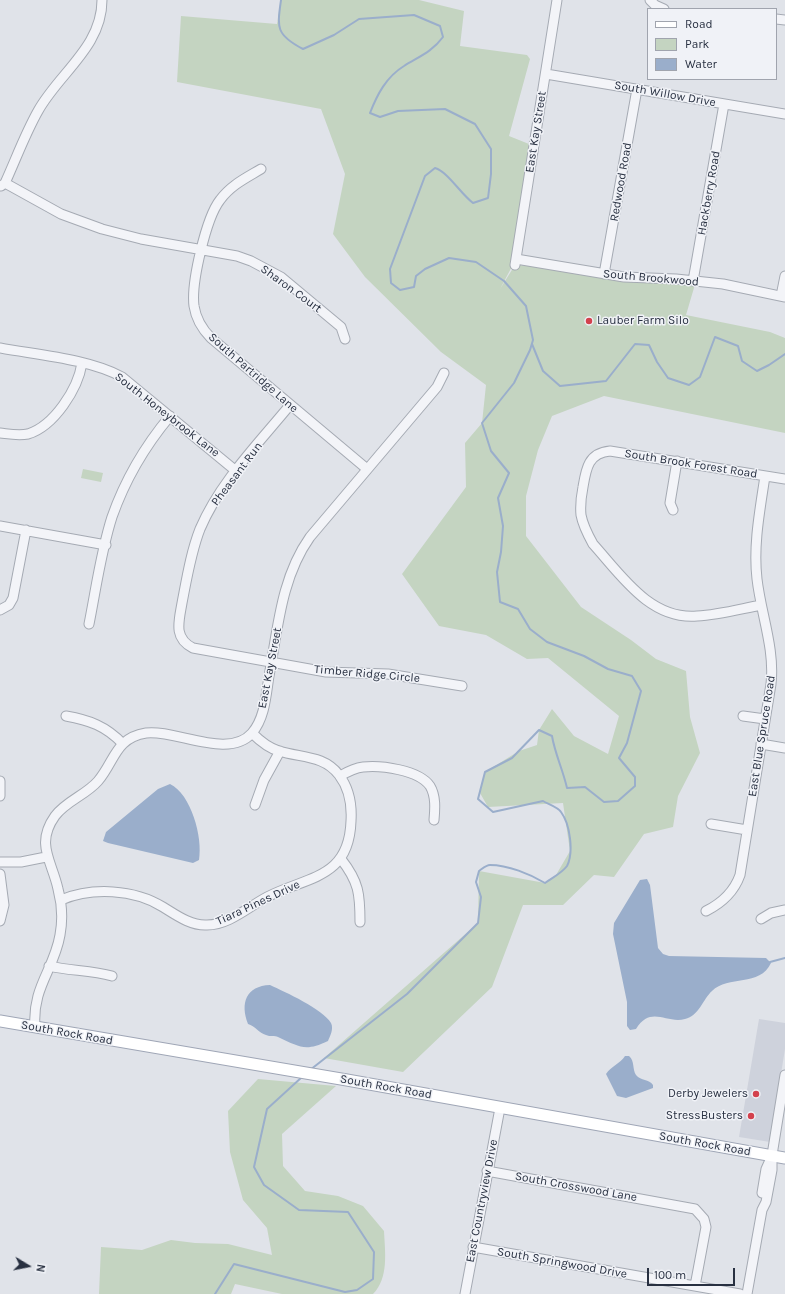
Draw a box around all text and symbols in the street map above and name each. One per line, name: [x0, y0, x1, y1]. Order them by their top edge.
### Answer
legend: [647, 8, 777, 80]
text: Road: [685, 17, 713, 31]
text: Park: [685, 37, 709, 51]
text: Water: [685, 57, 717, 71]
street label: South Willow Drive: [613, 78, 717, 110]
street label: East Kay Street: [522, 90, 550, 174]
street label: Redwood Road: [607, 141, 635, 223]
street label: Hackberry Road: [694, 150, 724, 236]
street label: Sharon Court: [258, 262, 324, 316]
street label: South Brookwood: [602, 267, 700, 289]
place label: Lauber Farm Silo: [597, 314, 689, 328]
marker: Lauber Farm Silo: [584, 316, 594, 326]
street label: South Partridge Lane: [205, 330, 301, 416]
street label: South Honeybrook Lane: [112, 370, 222, 460]
street label: Pheasant Run: [208, 439, 266, 509]
street label: South Brook Forest Road: [623, 446, 759, 482]
street label: East Kay Street: [255, 626, 285, 710]
street label: Timber Ridge Circle: [314, 662, 420, 686]
street label: East Blue Spruce Road: [745, 674, 779, 798]
street label: Tiara Pines Drive: [214, 877, 302, 929]
street label: South Rock Road: [20, 1018, 114, 1048]
street label: South Rock Road: [339, 1072, 433, 1102]
place label: Derby Jewelers: [668, 1087, 748, 1101]
marker: Derby Jewelers: [751, 1089, 761, 1099]
place label: StressBusters: [666, 1109, 743, 1123]
marker: StressBusters: [746, 1111, 756, 1121]
street label: South Rock Road: [658, 1129, 752, 1159]
street label: East Countryview Drive: [463, 1138, 501, 1264]
street label: South Crosswood Lane: [514, 1169, 638, 1205]
street label: South Springwood Drive: [496, 1244, 628, 1282]
north arrow: [8, 1246, 48, 1286]
scale bar: [649, 1260, 737, 1286]
text: N: [33, 1263, 47, 1273]
text: 100 m: [654, 1268, 686, 1282]

